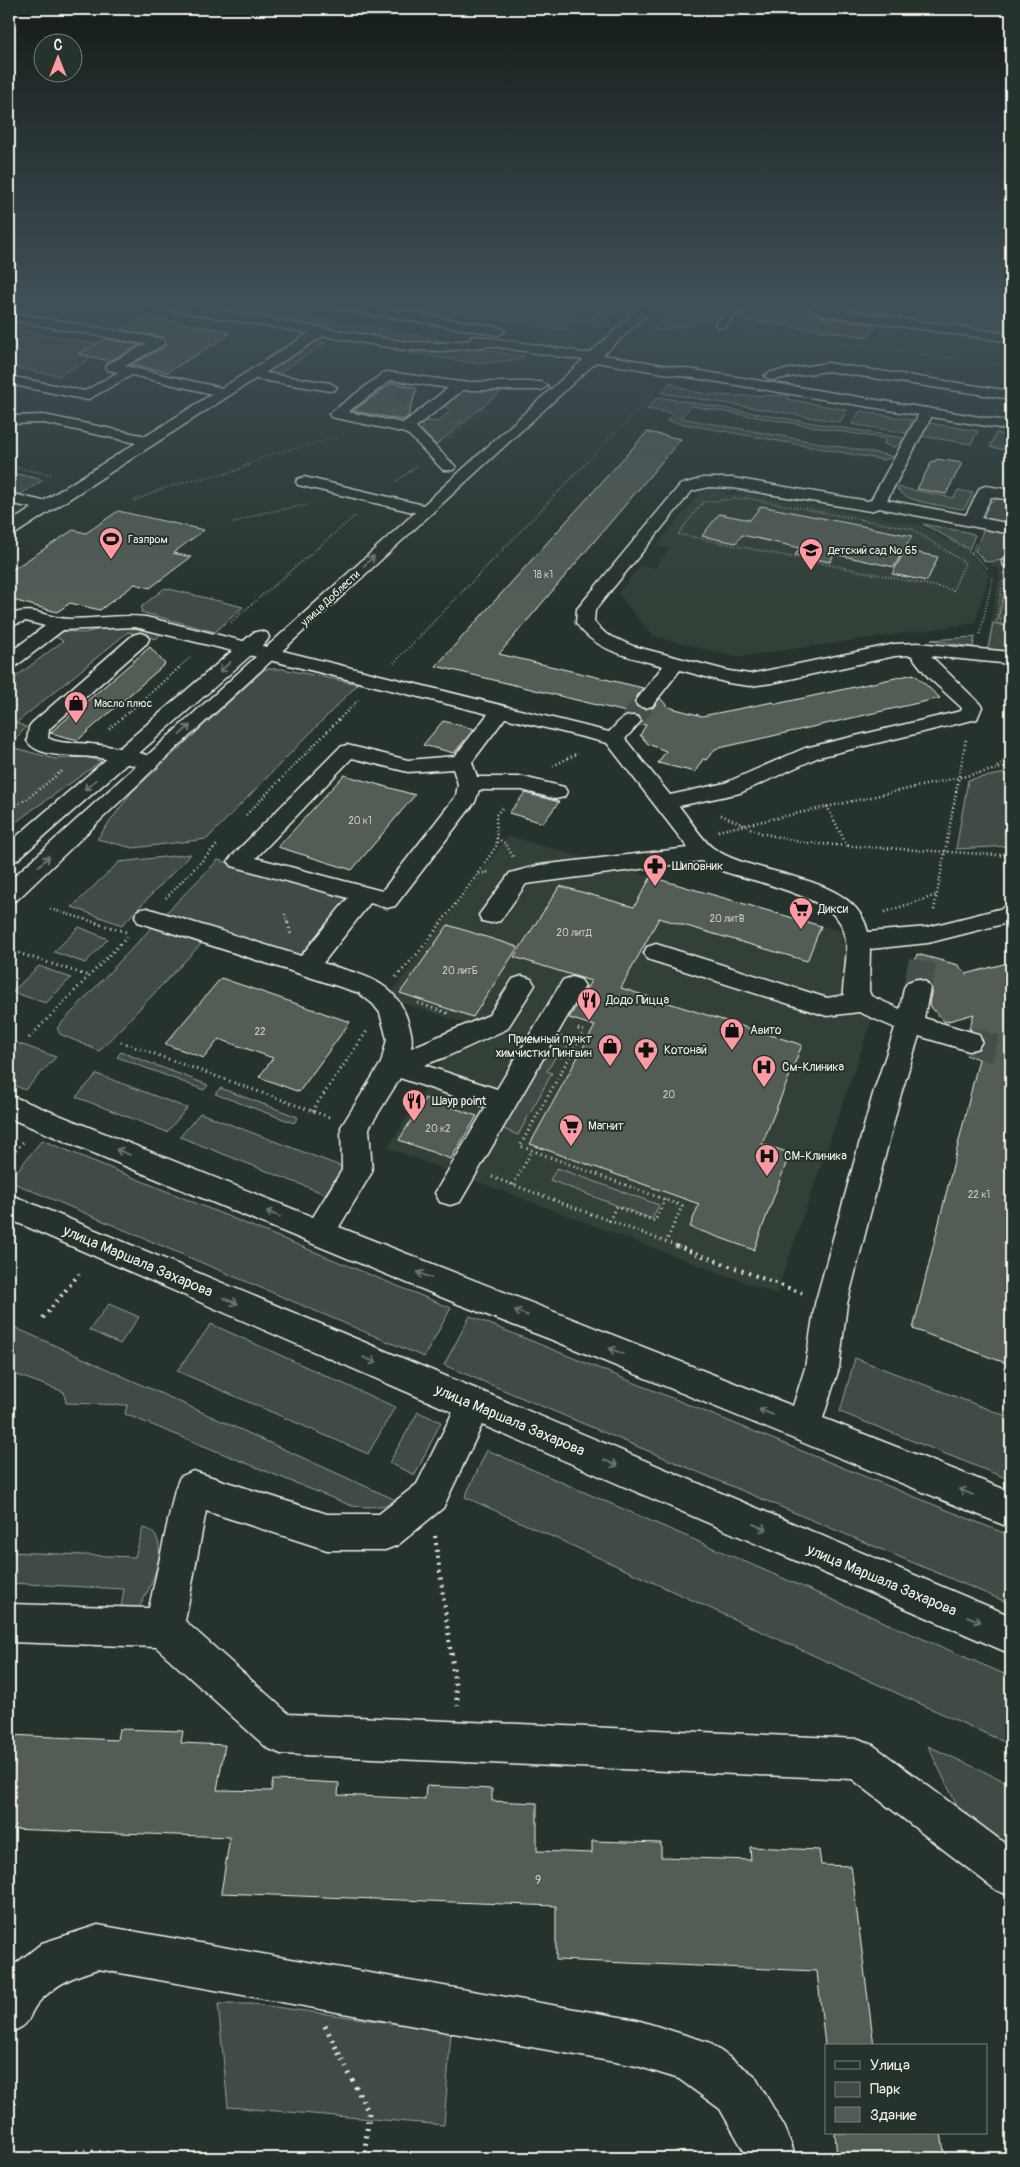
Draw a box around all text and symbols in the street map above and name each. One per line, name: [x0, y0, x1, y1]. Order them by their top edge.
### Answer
north arrow: [32, 32, 82, 82]
text: С: [54, 37, 63, 54]
sports icon: Газпром: [98, 526, 124, 560]
place label: Газпром: [128, 533, 168, 546]
school or university icon: Детский сад № 65: [798, 537, 824, 571]
place label: Детский сад № 65: [827, 544, 917, 557]
one-way arrow: [363, 555, 376, 567]
street label: улица Доблести: [298, 568, 362, 630]
house number: 18 к1: [533, 569, 553, 581]
one-way arrow: [219, 661, 232, 673]
shop icon: Масло плюс: [63, 690, 89, 724]
place label: Масло плюс: [94, 697, 153, 710]
one-way arrow: [178, 724, 191, 736]
one-way arrow: [84, 780, 97, 791]
house number: 20 к1: [348, 815, 372, 827]
pharmacy icon: Шиповник: [642, 853, 668, 887]
one-way arrow: [38, 855, 51, 867]
place label: Шиповник: [672, 859, 723, 874]
supermarket icon: Дикси: [788, 896, 814, 930]
place label: Дикси: [817, 902, 849, 917]
house number: 20 литВ: [710, 913, 745, 925]
house number: 20 литД: [556, 927, 593, 939]
house number: 20 литБ: [442, 965, 478, 977]
restaurant icon: Додо Пицца: [576, 987, 602, 1021]
place label: Додо Пицца: [605, 993, 669, 1008]
shop icon: Авито: [719, 1017, 745, 1051]
place label: Авито: [750, 1023, 782, 1038]
house number: 22: [254, 1026, 266, 1038]
place label: Приемный пункт химчистки Пингвин: [495, 1032, 592, 1061]
shop icon: Приемный пункт химчистки Пингвин: [597, 1033, 623, 1067]
pharmacy icon: Котонай: [633, 1037, 659, 1071]
place label: Котонай: [664, 1043, 707, 1058]
hospital icon: См-Клиника: [751, 1054, 777, 1088]
place label: См-Клиника: [782, 1060, 844, 1075]
restaurant icon: Шаур point: [401, 1088, 427, 1122]
house number: 20: [663, 1089, 675, 1101]
place label: Шаур point: [432, 1094, 487, 1109]
supermarket icon: Магнит: [558, 1113, 584, 1147]
place label: Магнит: [588, 1119, 624, 1134]
house number: 20 к2: [425, 1123, 451, 1135]
hospital icon: СМ-Клиника: [754, 1143, 780, 1177]
one-way arrow: [116, 1147, 131, 1157]
place label: СМ-Клиника: [784, 1149, 847, 1164]
house number: 22 к1: [968, 1189, 990, 1201]
one-way arrow: [266, 1209, 281, 1218]
street label: улица Маршала Захарова: [59, 1221, 216, 1302]
one-way arrow: [417, 1270, 432, 1280]
one-way arrow: [223, 1297, 238, 1306]
one-way arrow: [514, 1308, 529, 1318]
one-way arrow: [609, 1345, 624, 1355]
one-way arrow: [362, 1356, 377, 1365]
street label: улица Маршала Захарова: [431, 1380, 588, 1461]
one-way arrow: [759, 1406, 774, 1415]
one-way arrow: [603, 1459, 618, 1469]
one-way arrow: [959, 1486, 974, 1496]
one-way arrow: [752, 1523, 767, 1533]
street label: улица Маршала Захарова: [803, 1540, 960, 1621]
one-way arrow: [966, 1615, 981, 1624]
house number: 9: [535, 1873, 541, 1888]
legend: [825, 2044, 988, 2134]
text: Улица: [870, 2056, 910, 2075]
text: Парк: [870, 2080, 901, 2099]
text: Здание: [870, 2106, 917, 2125]

